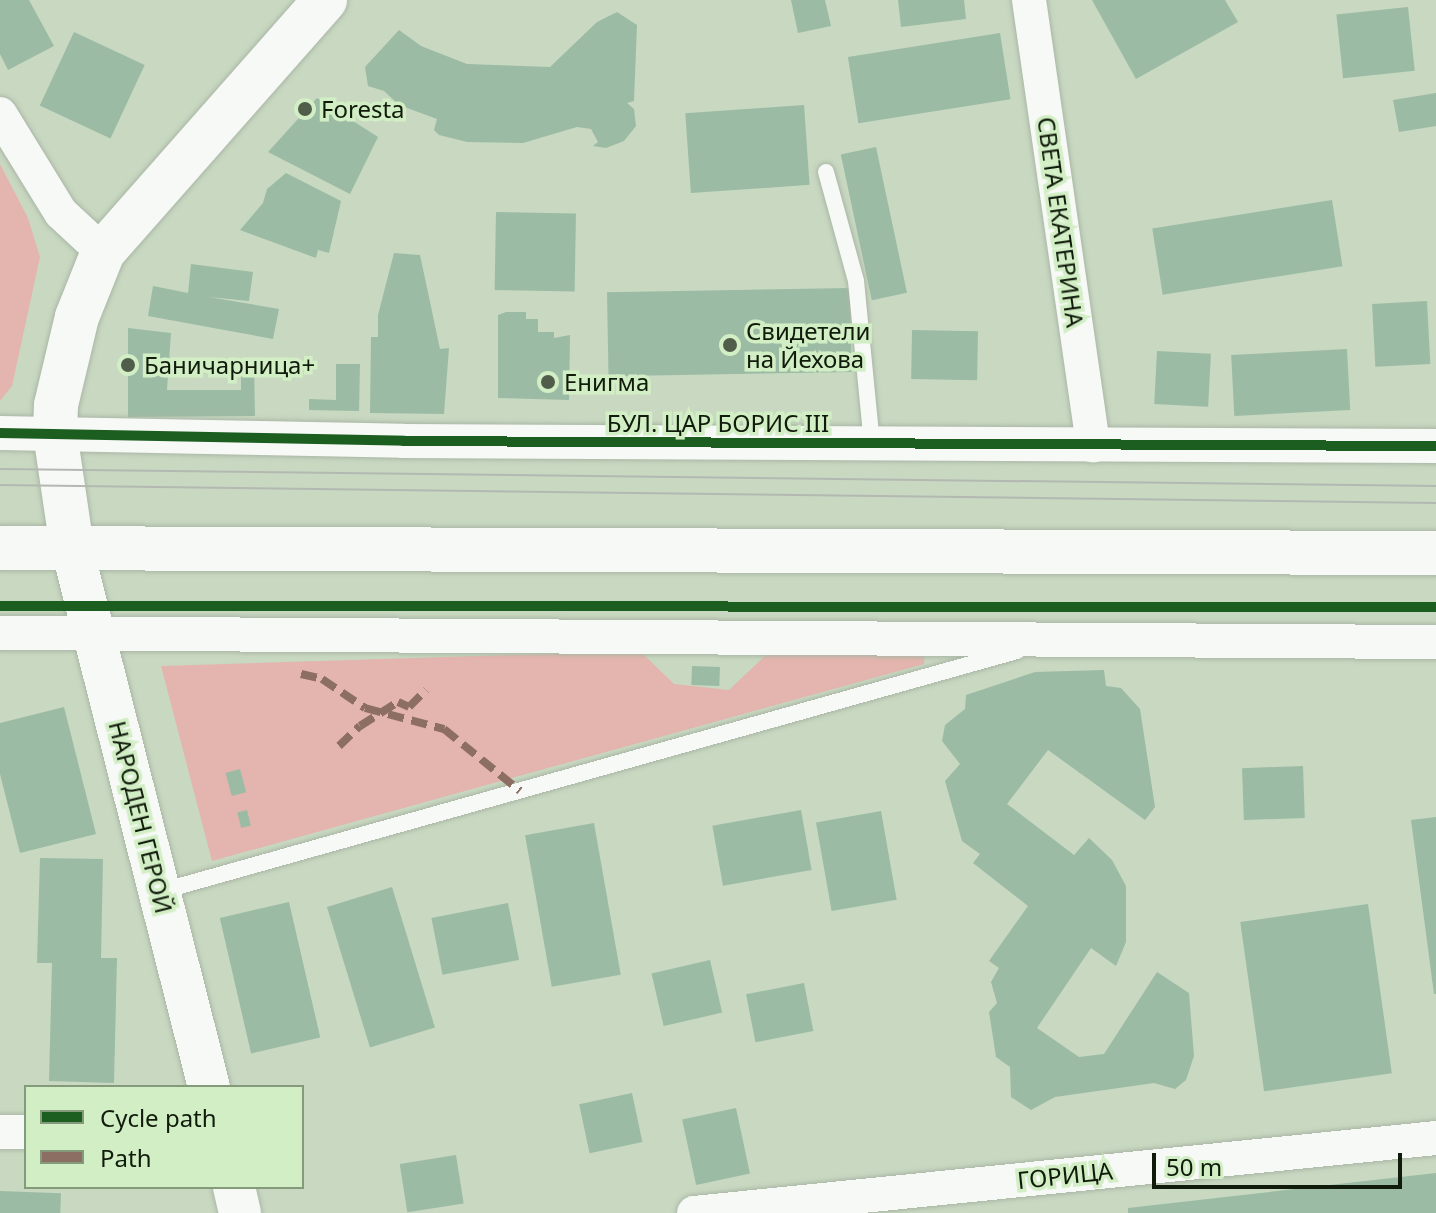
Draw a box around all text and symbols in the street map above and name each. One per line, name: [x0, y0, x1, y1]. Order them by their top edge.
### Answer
place label: Foresta: [321, 95, 405, 123]
marker: Foresta: [296, 100, 314, 118]
street label: СВЕТА ЕКАТЕРИНА: [1032, 115, 1090, 329]
place label: Свидетели на Йехова: [746, 317, 870, 373]
marker: Свидетели на Йехова: [721, 336, 739, 354]
place label: Баничарница+: [144, 351, 315, 379]
marker: Баничарница+: [119, 356, 137, 374]
place label: Енигма: [564, 368, 649, 396]
marker: Енигма: [539, 373, 557, 391]
street label: БУЛ. ЦАР БОРИС III: [607, 409, 829, 437]
street label: НАРОДЕН ГЕРОЙ: [103, 718, 179, 916]
legend: [24, 1085, 304, 1189]
text: Cycle path: [100, 1101, 217, 1134]
scale bar: [1156, 1137, 1406, 1187]
text: Path: [100, 1141, 151, 1174]
text: 50 m: [1166, 1150, 1222, 1183]
street label: ГОРИЦА: [1016, 1156, 1114, 1194]

